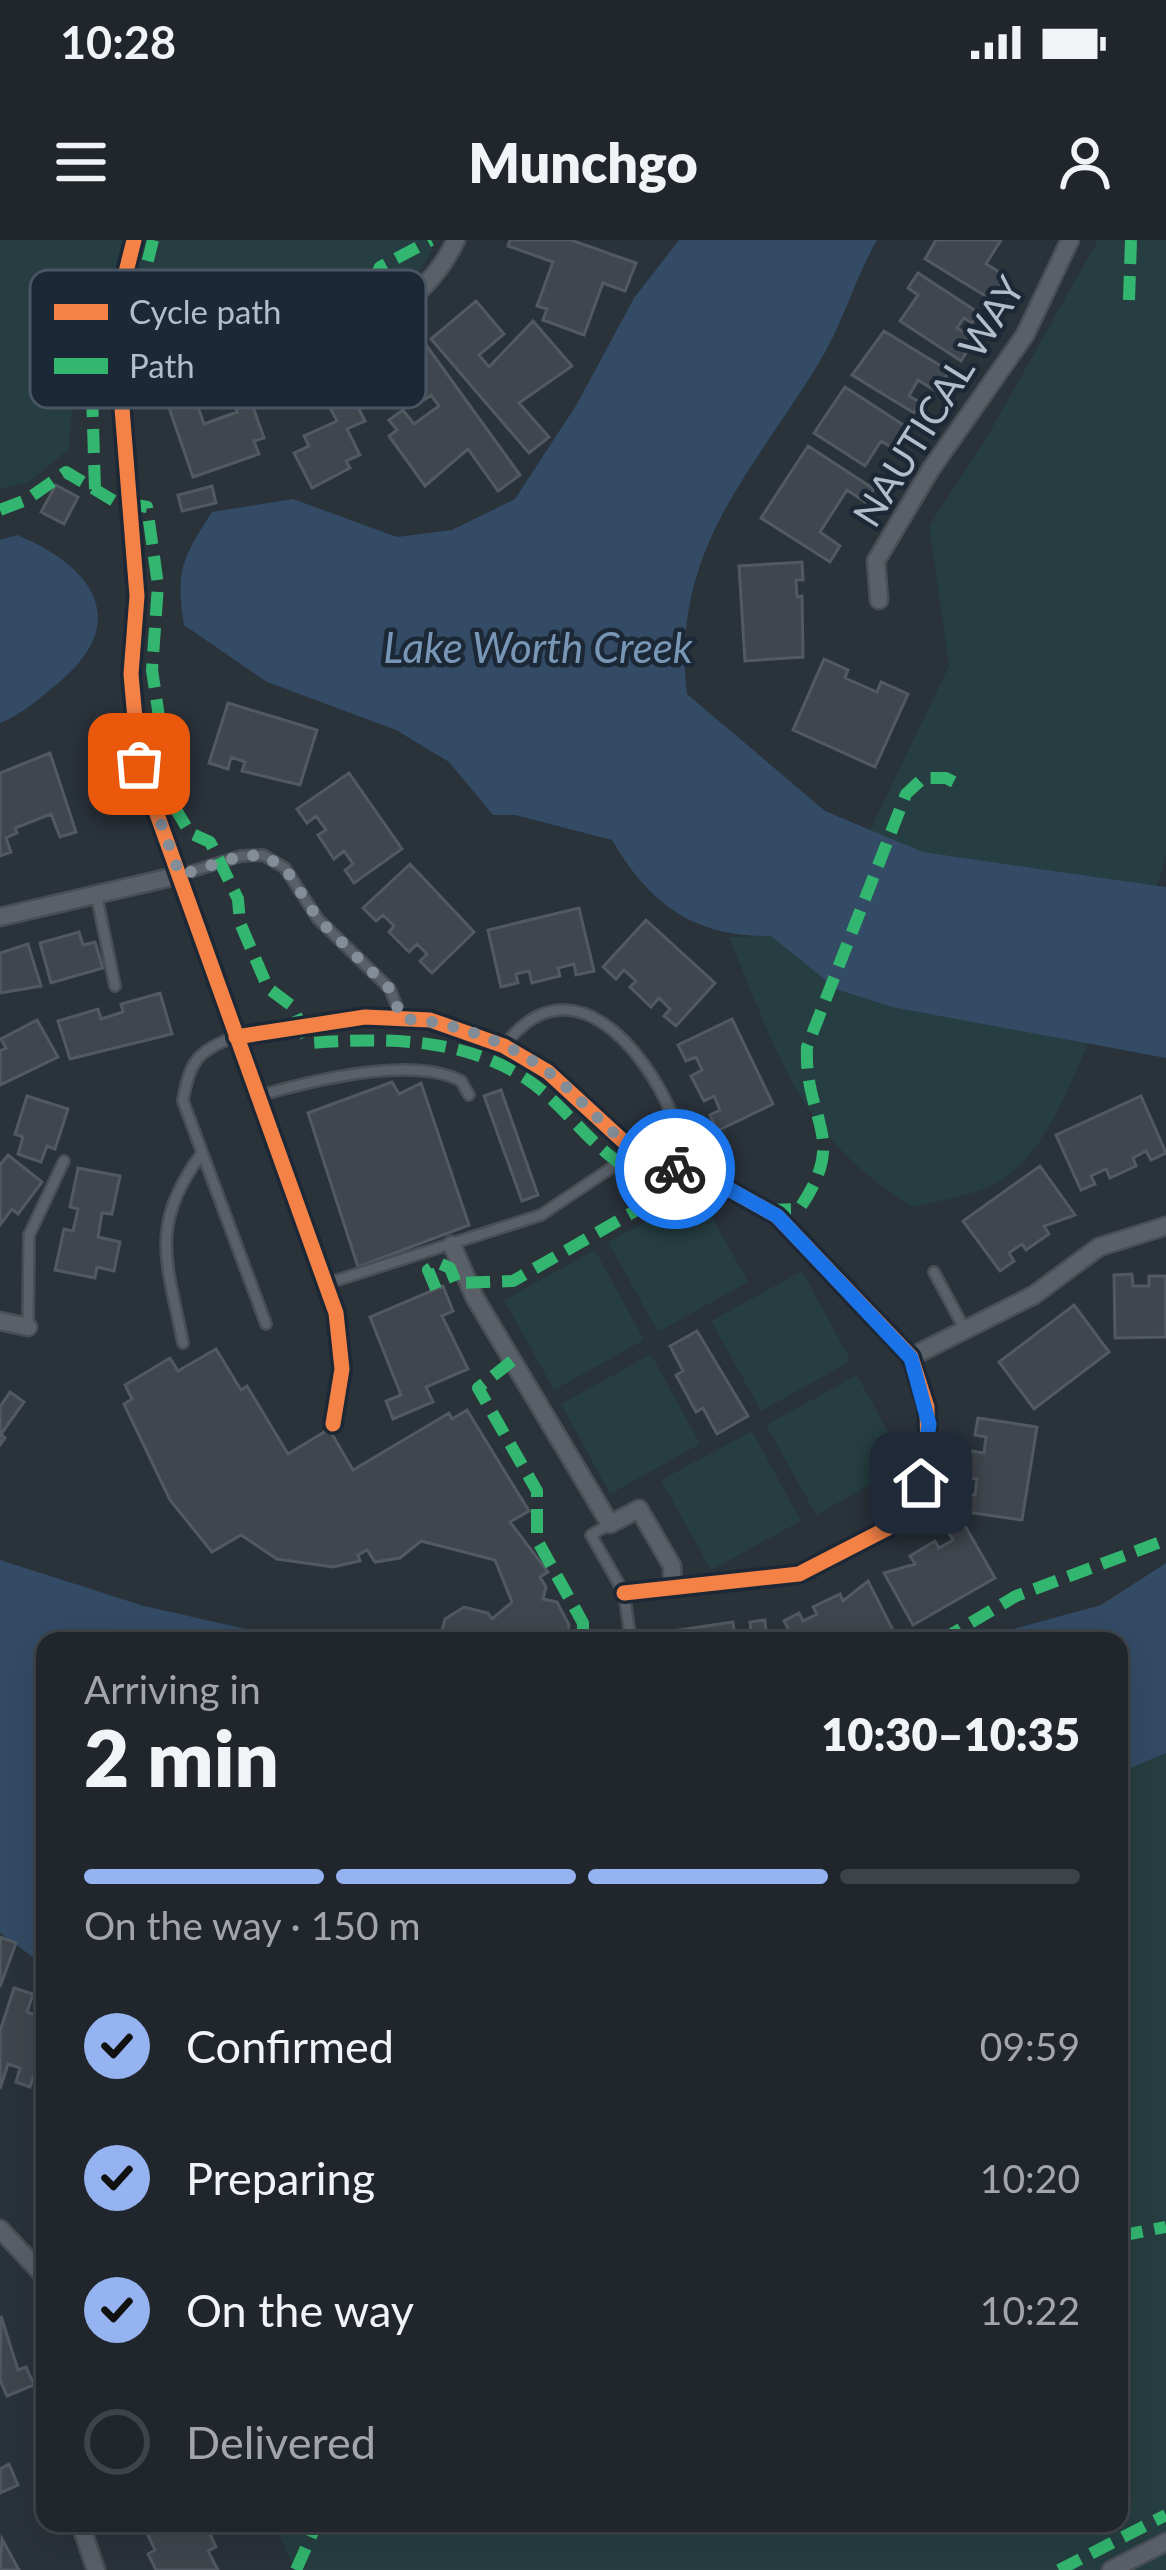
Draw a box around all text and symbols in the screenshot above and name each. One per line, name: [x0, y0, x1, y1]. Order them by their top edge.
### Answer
text: 10:28: [60, 15, 176, 69]
icon: menu: [48, 129, 114, 195]
icon: person: [1052, 129, 1118, 195]
text: Munchgo: [468, 130, 698, 195]
street label: NAUTICAL WAY: [843, 267, 1034, 534]
legend: [30, 270, 426, 408]
text: Cycle path: [129, 291, 281, 331]
text: Path: [129, 345, 195, 385]
water label: Lake Worth Creek: [383, 622, 694, 672]
pin: [88, 713, 190, 815]
icon: bag: [106, 731, 172, 797]
courier: [615, 1109, 735, 1229]
icon: bike: [642, 1136, 708, 1202]
pin: [870, 1432, 972, 1534]
icon: home: [888, 1450, 954, 1516]
text: Arriving in: [84, 1666, 261, 1712]
text: 10:30–10:35: [821, 1707, 1080, 1761]
text: 2 min: [84, 1710, 279, 1804]
text: On the way · 150 m: [84, 1902, 421, 1948]
icon: check: [84, 2013, 150, 2079]
text: Confirmed: [186, 2019, 394, 2073]
text: 09:59: [980, 2023, 1080, 2069]
icon: check: [84, 2145, 150, 2211]
text: Preparing: [186, 2151, 375, 2205]
text: 10:20: [980, 2155, 1080, 2201]
icon: check: [84, 2277, 150, 2343]
text: On the way: [186, 2283, 414, 2337]
text: 10:22: [980, 2287, 1080, 2333]
text: Delivered: [186, 2415, 376, 2469]

